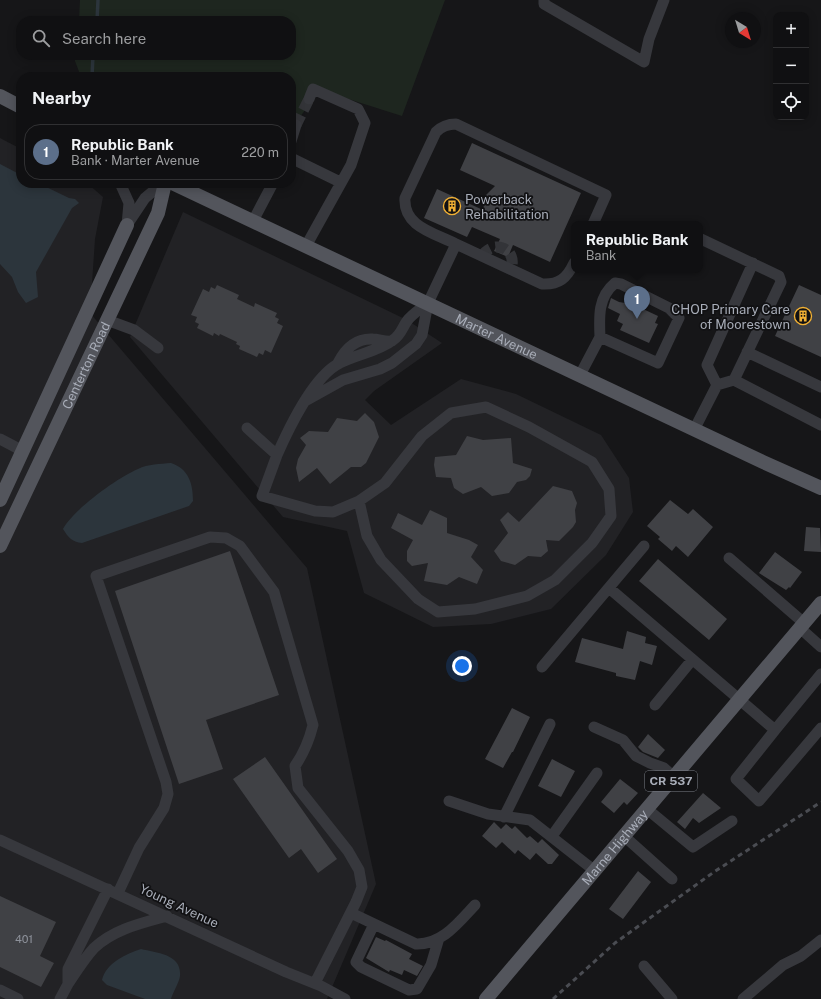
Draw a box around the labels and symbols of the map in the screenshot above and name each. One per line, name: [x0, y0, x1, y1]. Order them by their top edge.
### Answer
north arrow: [725, 12, 761, 48]
place label: Powerback Rehabilitation: [465, 192, 549, 222]
building icon: Powerback Rehabilitation: [442, 196, 462, 216]
pin: 1: [624, 286, 650, 319]
place label: CHOP Primary Care of Moorestown: [671, 302, 790, 332]
building icon: CHOP Primary Care of Moorestown: [793, 306, 813, 326]
street label: Marter Avenue: [453, 311, 540, 362]
street label: Centerton Road: [59, 319, 113, 411]
your location: [452, 656, 472, 676]
road number: CR 537: [645, 771, 697, 791]
street label: Marne Highway: [578, 806, 651, 888]
street label: Young Avenue: [137, 881, 221, 931]
house number: 401: [15, 933, 33, 945]

